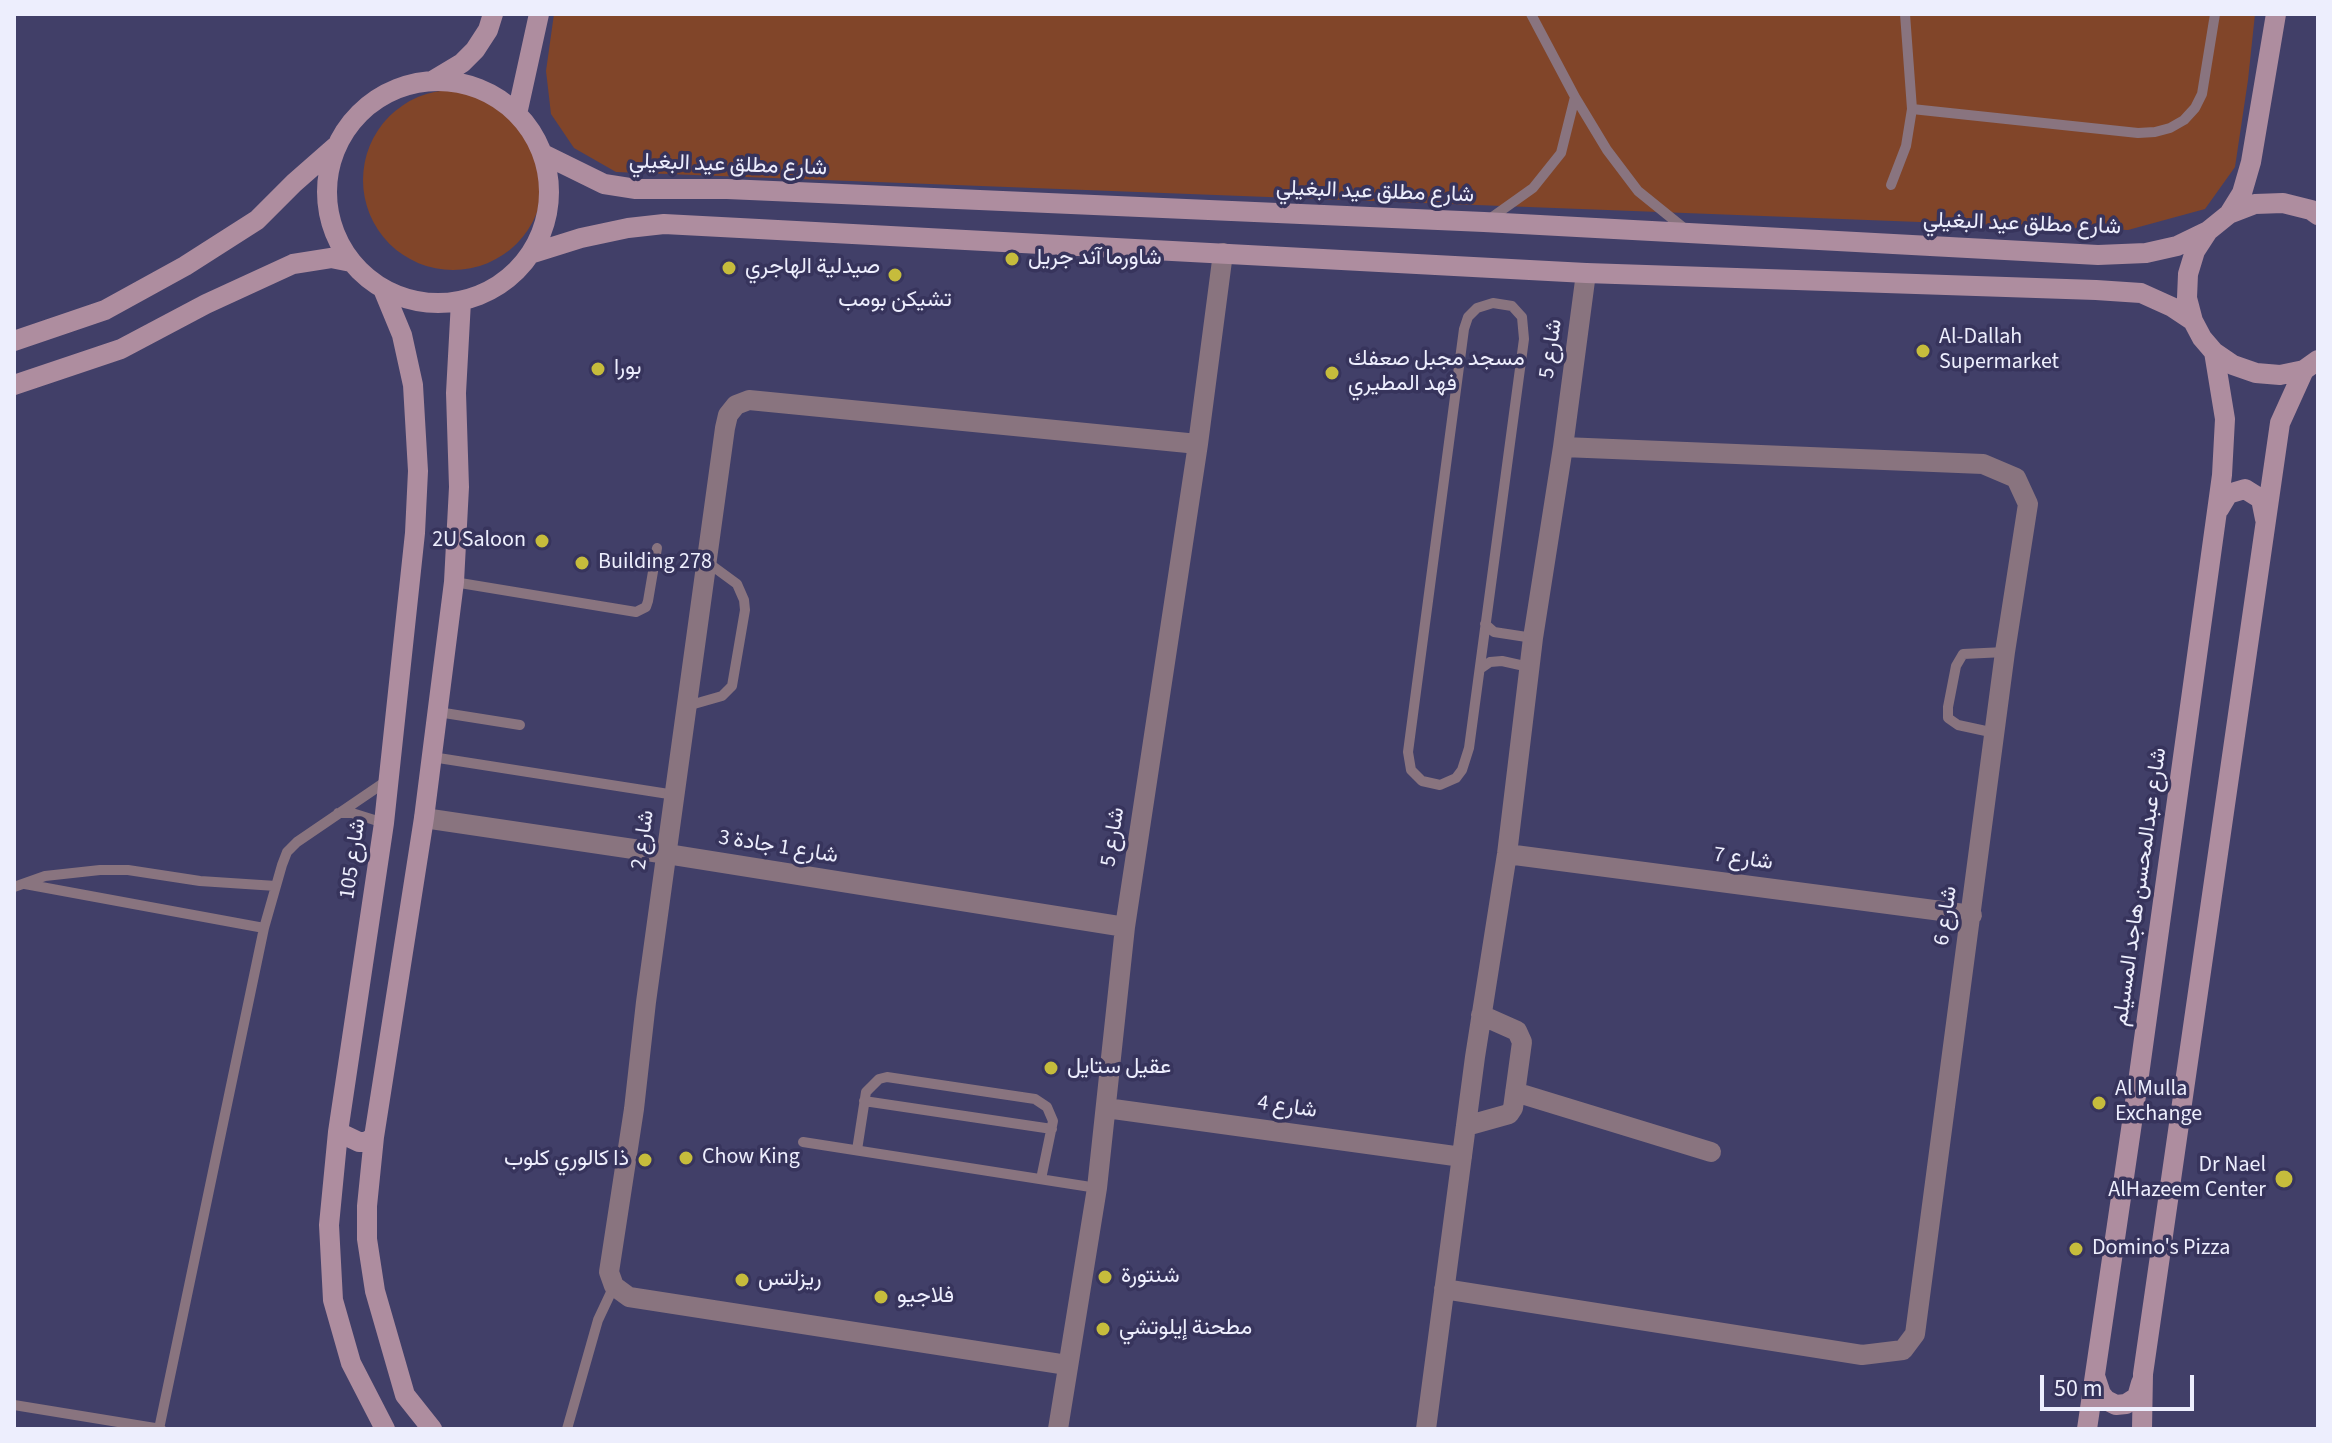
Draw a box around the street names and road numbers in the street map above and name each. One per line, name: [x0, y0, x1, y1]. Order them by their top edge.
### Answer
street label: شارع مطلق عيد البغيلي: [628, 149, 828, 183]
street label: شارع مطلق عيد البغيلي: [1275, 176, 1475, 210]
street label: شارع مطلق عيد البغيلي: [1922, 208, 2122, 242]
street label: شارع 5: [1535, 318, 1569, 380]
street label: شارع عبدالمحسن هاجد المسيلم: [2108, 746, 2174, 1028]
street label: شارع 5: [1096, 806, 1132, 868]
street label: شارع 2: [627, 809, 661, 871]
street label: شارع 105: [335, 817, 373, 901]
street label: شارع 1 جادة 3: [716, 826, 840, 870]
street label: شارع 7: [1712, 843, 1774, 877]
street label: شارع 6: [1930, 885, 1964, 947]
street label: شارع 4: [1256, 1091, 1318, 1125]

